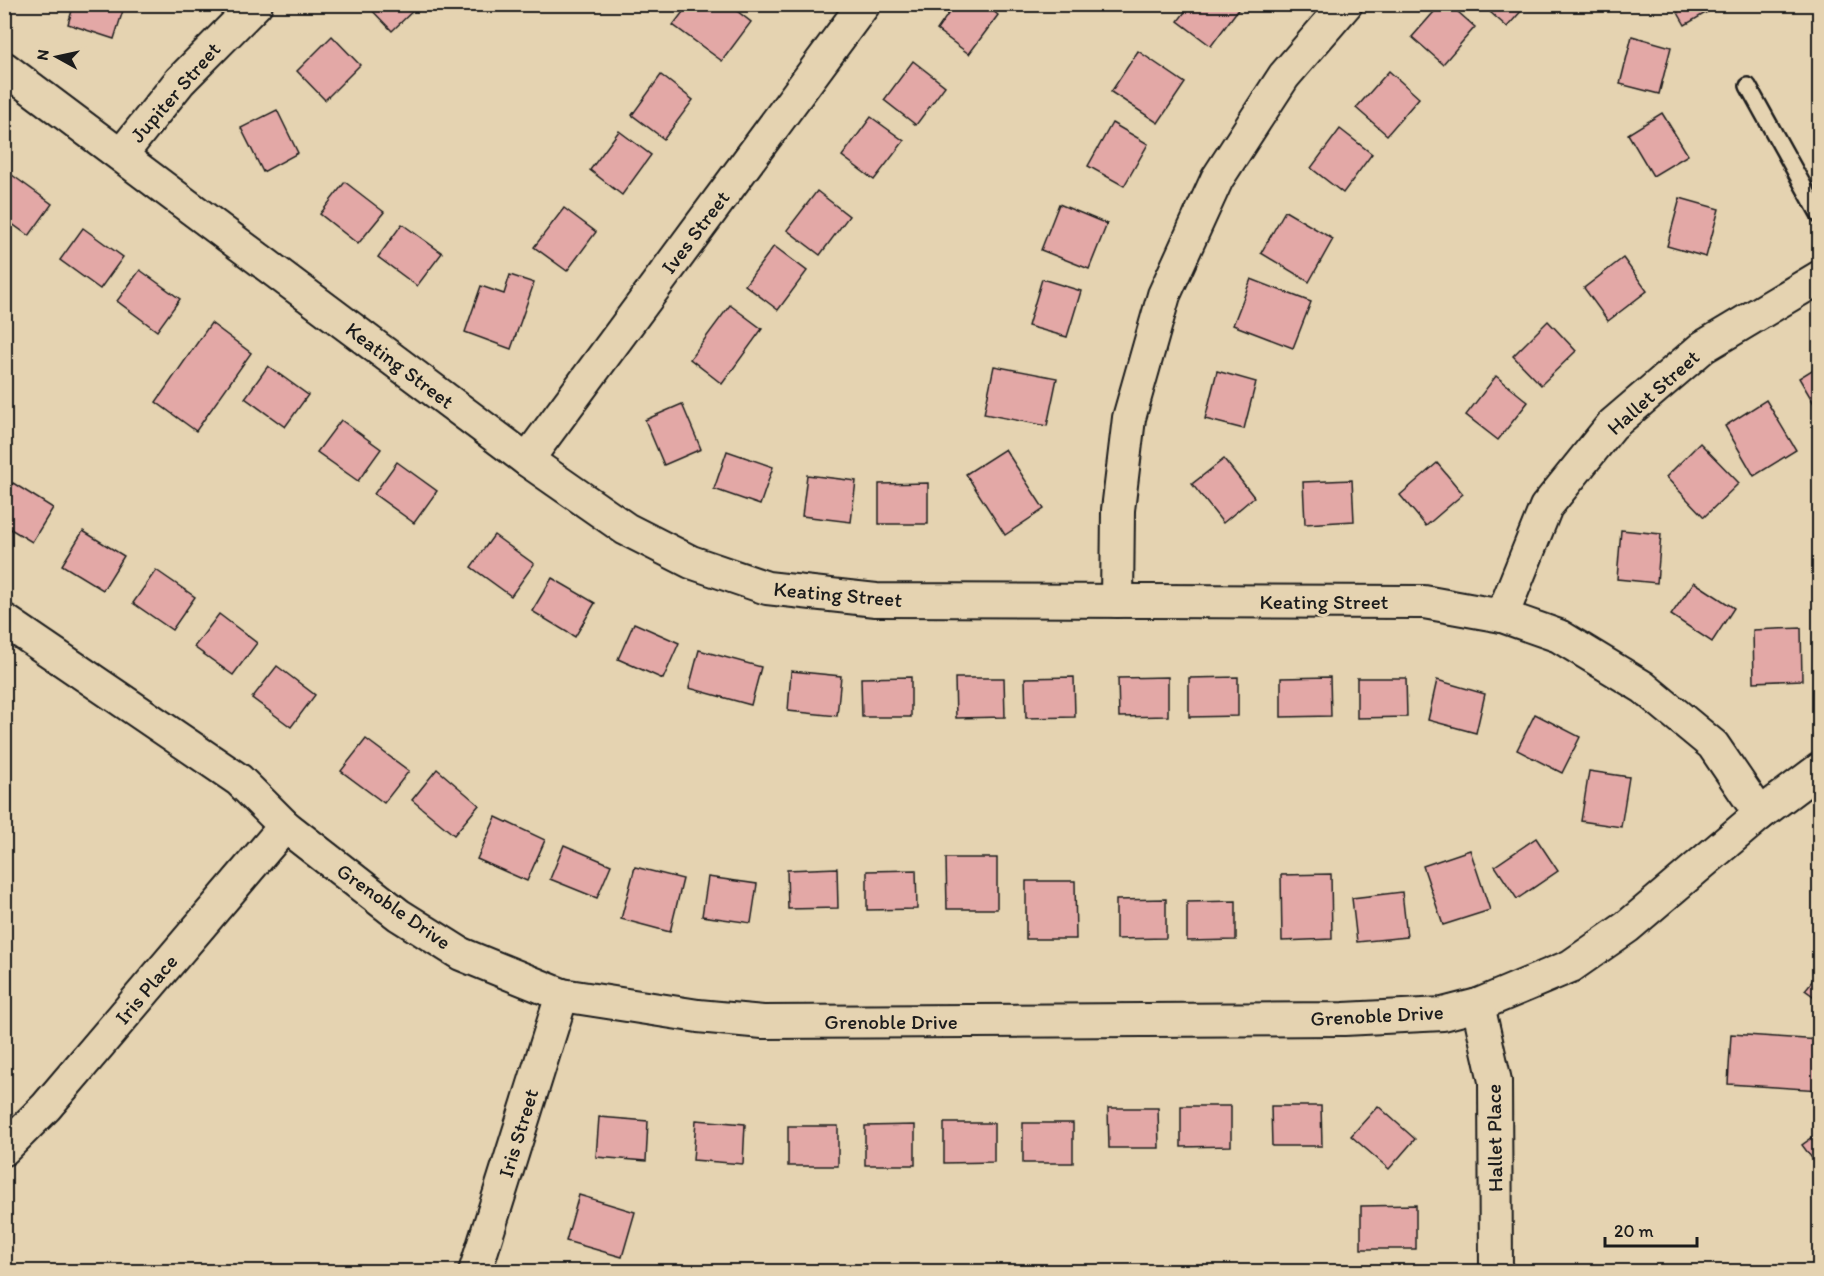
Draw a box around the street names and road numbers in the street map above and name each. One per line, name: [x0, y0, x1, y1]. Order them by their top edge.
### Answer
street label: Jupiter Street: [125, 37, 225, 147]
street label: Ives Street: [656, 185, 734, 279]
street label: Keating Street: [341, 316, 459, 414]
street label: Hallet Street: [1602, 344, 1704, 440]
street label: Keating Street: [773, 576, 903, 612]
street label: Keating Street: [1259, 589, 1389, 614]
street label: Grenoble Drive: [332, 858, 456, 955]
street label: Iris Place: [109, 949, 183, 1029]
street label: Grenoble Drive: [1310, 999, 1444, 1031]
street label: Grenoble Drive: [824, 1009, 958, 1034]
street label: Hallet Place: [1481, 1084, 1507, 1192]
street label: Iris Street: [493, 1085, 543, 1180]

